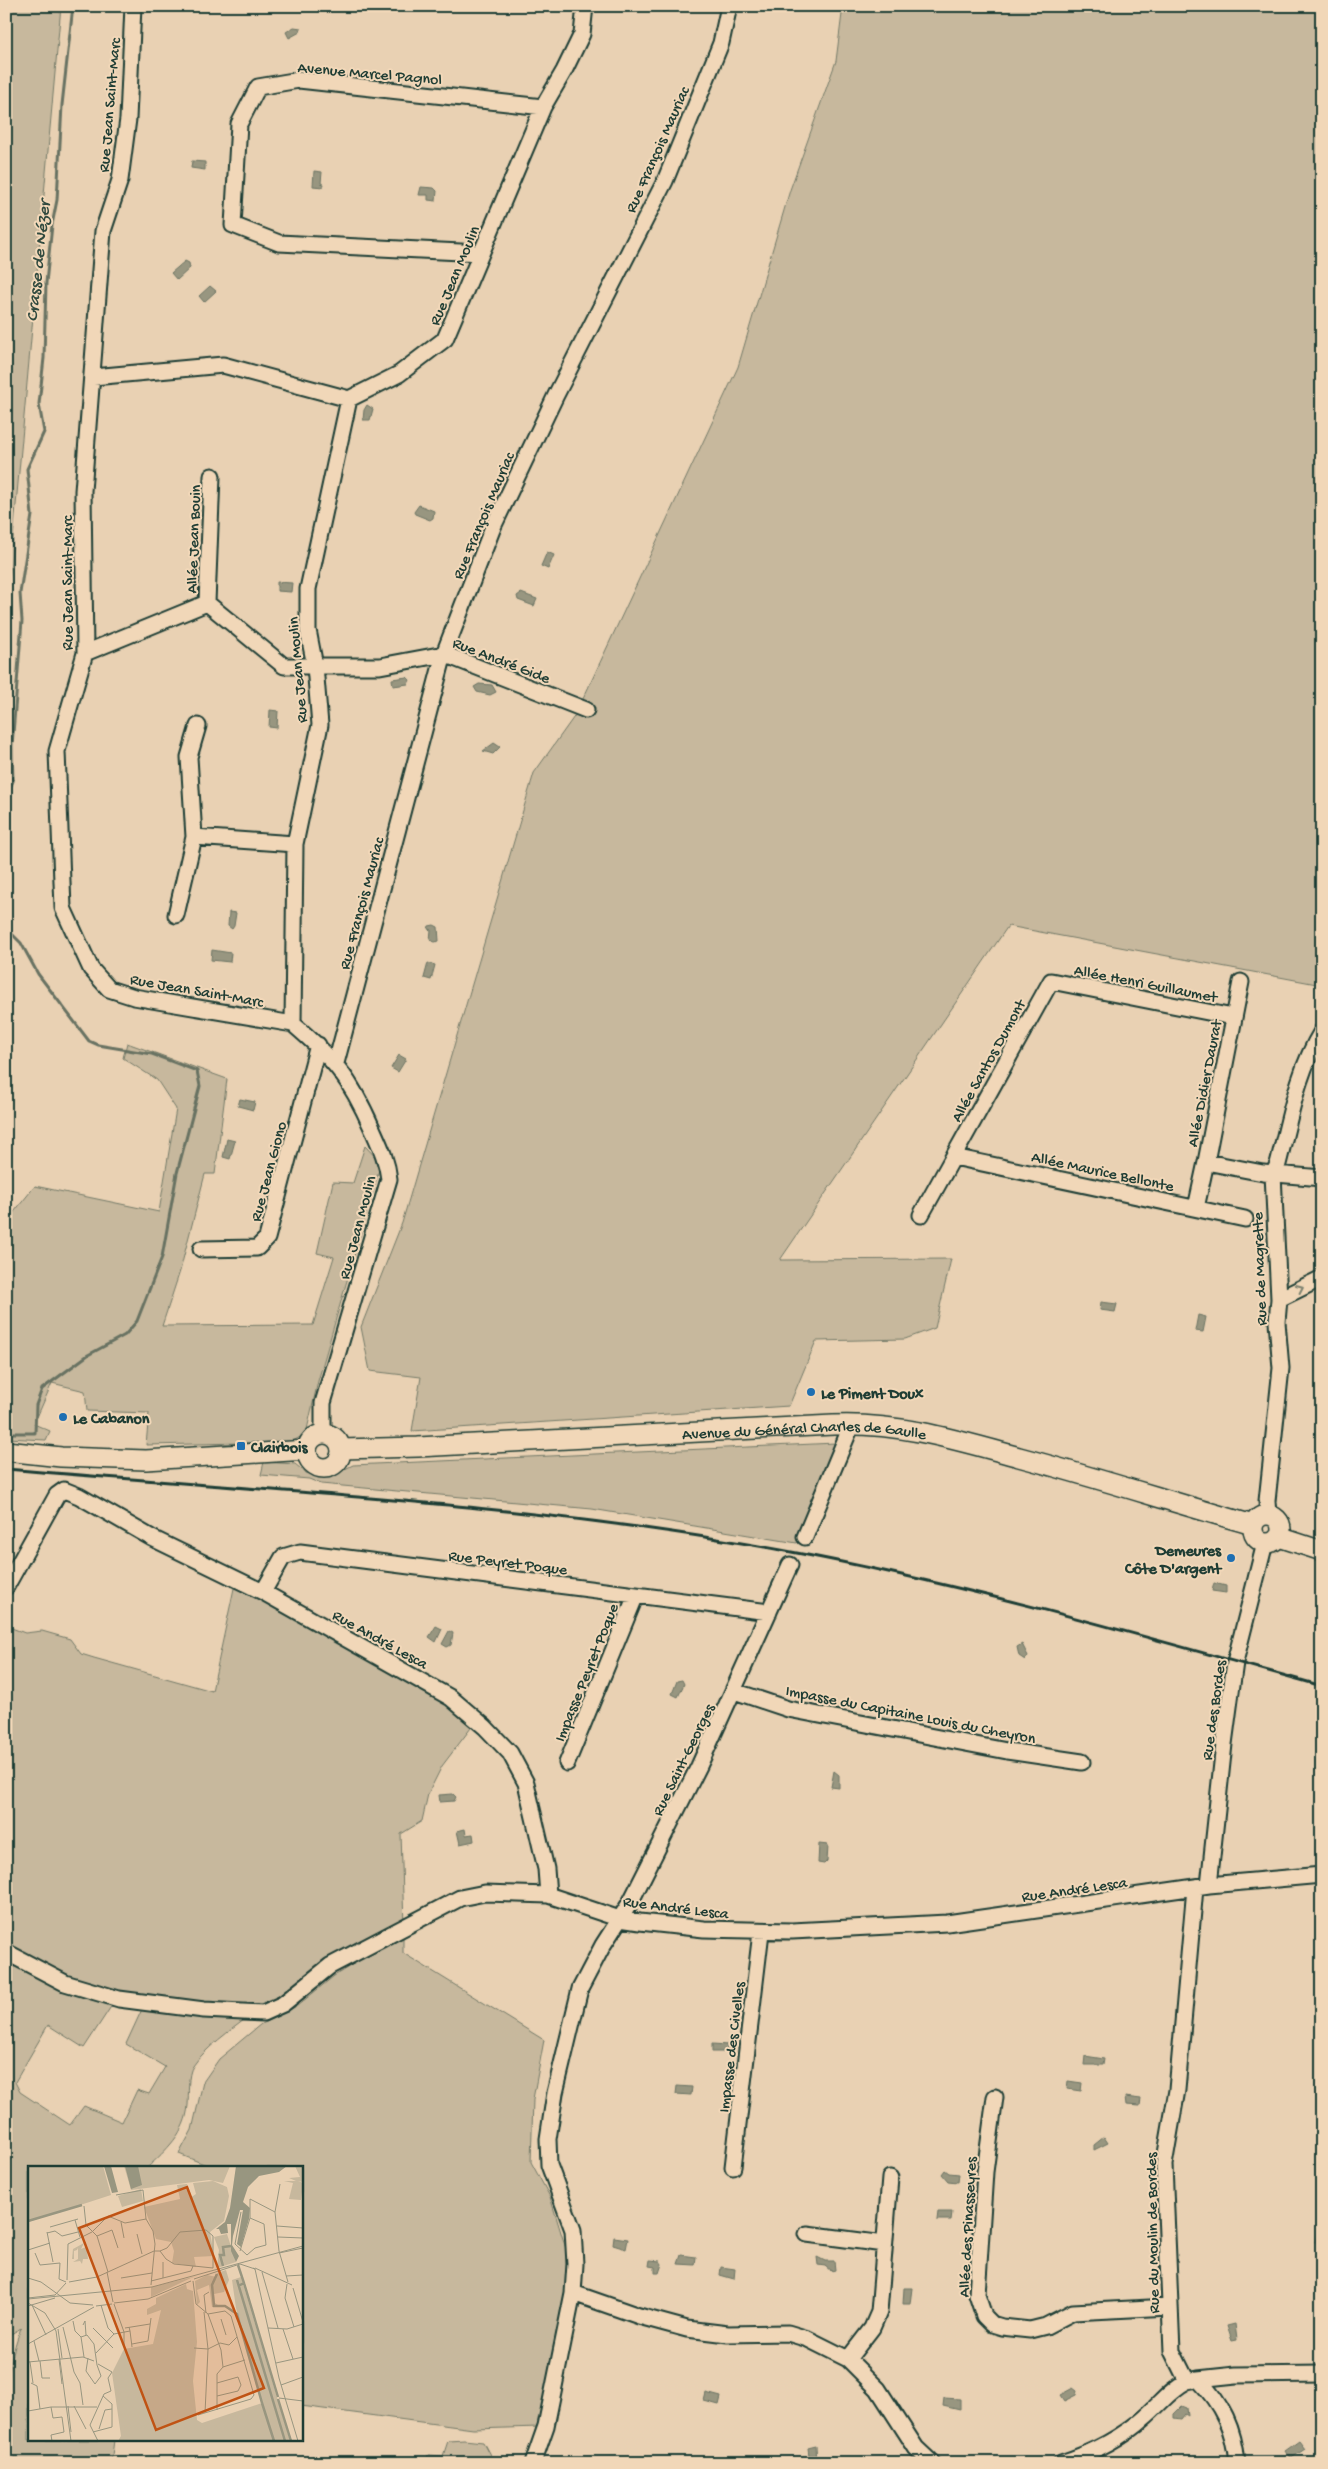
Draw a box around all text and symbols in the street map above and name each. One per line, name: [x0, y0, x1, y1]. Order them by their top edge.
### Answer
street label: Rue Jean Saint-Marc: [96, 37, 127, 173]
street label: Avenue Marcel Pagnol: [297, 60, 443, 91]
street label: Rue François Mauriac: [623, 84, 696, 216]
water label: Crasse de Nézer: [23, 196, 57, 323]
street label: Rue Jean Moulin: [427, 223, 486, 329]
street label: Rue François Mauriac: [450, 449, 521, 583]
street label: Allée Jean Bouin: [184, 484, 207, 594]
street label: Rue Jean Saint-Marc: [60, 515, 79, 650]
street label: Rue Jean Moulin: [285, 615, 314, 724]
street label: Rue André Gide: [449, 635, 553, 690]
street label: Rue François Mauriac: [337, 835, 390, 972]
street label: Allée Henri Guillaumet: [1072, 962, 1220, 1009]
street label: Rue Jean Saint-Marc: [128, 971, 265, 1014]
street label: Allée Santos Dumont: [949, 996, 1032, 1126]
street label: Allée Didier Daurat: [1185, 1017, 1228, 1149]
street label: Rue Jean Giono: [248, 1120, 293, 1224]
street label: Allée Maurice Bellonte: [1029, 1149, 1176, 1198]
street label: Rue Jean Moulin: [336, 1174, 382, 1282]
street label: Rue de Magrette: [1250, 1211, 1273, 1326]
one-way arrow: [1295, 1284, 1304, 1295]
marker: Le Piment Doux: [805, 1386, 817, 1398]
place label: Le Piment Doux: [821, 1386, 924, 1405]
marker: Le Cabanon: [57, 1411, 69, 1423]
place label: Le Cabanon: [73, 1411, 150, 1430]
street label: Avenue du Général Charles de Gaulle: [682, 1419, 928, 1446]
marker: Clairbois: [235, 1440, 247, 1452]
place label: Clairbois: [250, 1440, 308, 1459]
place label: Demeures Côte D'argent: [1124, 1543, 1222, 1580]
street label: Rue Peyret Poque: [447, 1548, 569, 1581]
marker: Demeures Côte D'argent: [1225, 1552, 1237, 1564]
street label: Impasse Peyret Poque: [552, 1601, 625, 1745]
street label: Rue André Lesca: [328, 1607, 431, 1676]
street label: Rue des Bordes: [1199, 1658, 1232, 1762]
street label: Impasse du Capitaine Louis du Cheyron: [784, 1683, 1037, 1750]
street label: Rue Saint-Georges: [650, 1700, 721, 1820]
street label: Rue André Lesca: [1020, 1874, 1130, 1908]
street label: Rue André Lesca: [622, 1894, 731, 1926]
street label: Impasse des Civelles: [716, 1980, 751, 2114]
street label: Rue du Moulin de Bordes: [1144, 2151, 1165, 2314]
street label: Allée des Pinasseyres: [956, 2155, 983, 2298]
inset map: [28, 2166, 302, 2442]

